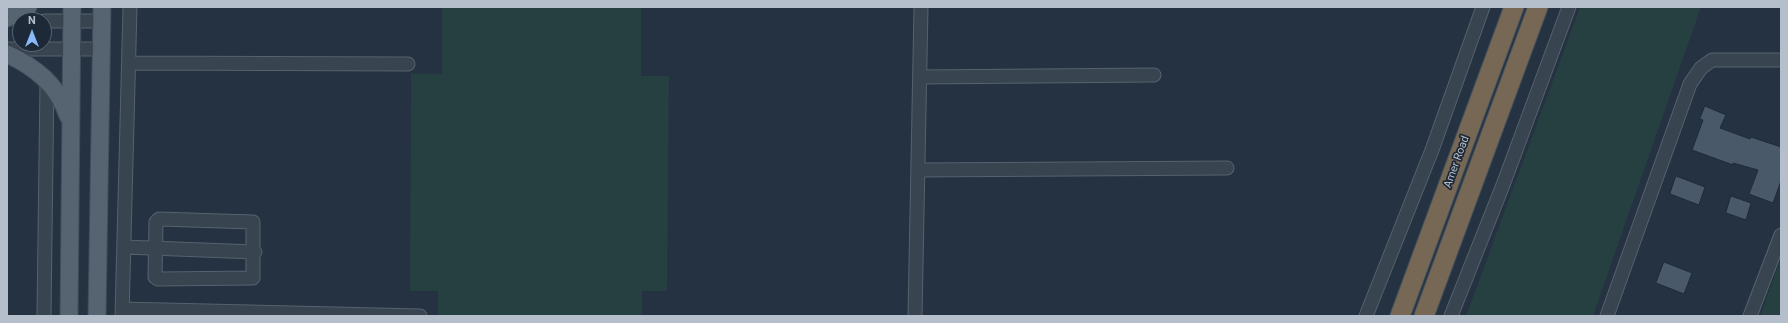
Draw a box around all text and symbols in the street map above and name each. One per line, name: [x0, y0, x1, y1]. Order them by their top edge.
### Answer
north arrow: [12, 12, 52, 52]
text: N: [28, 14, 36, 27]
street label: Amer Road: [1442, 134, 1472, 190]

